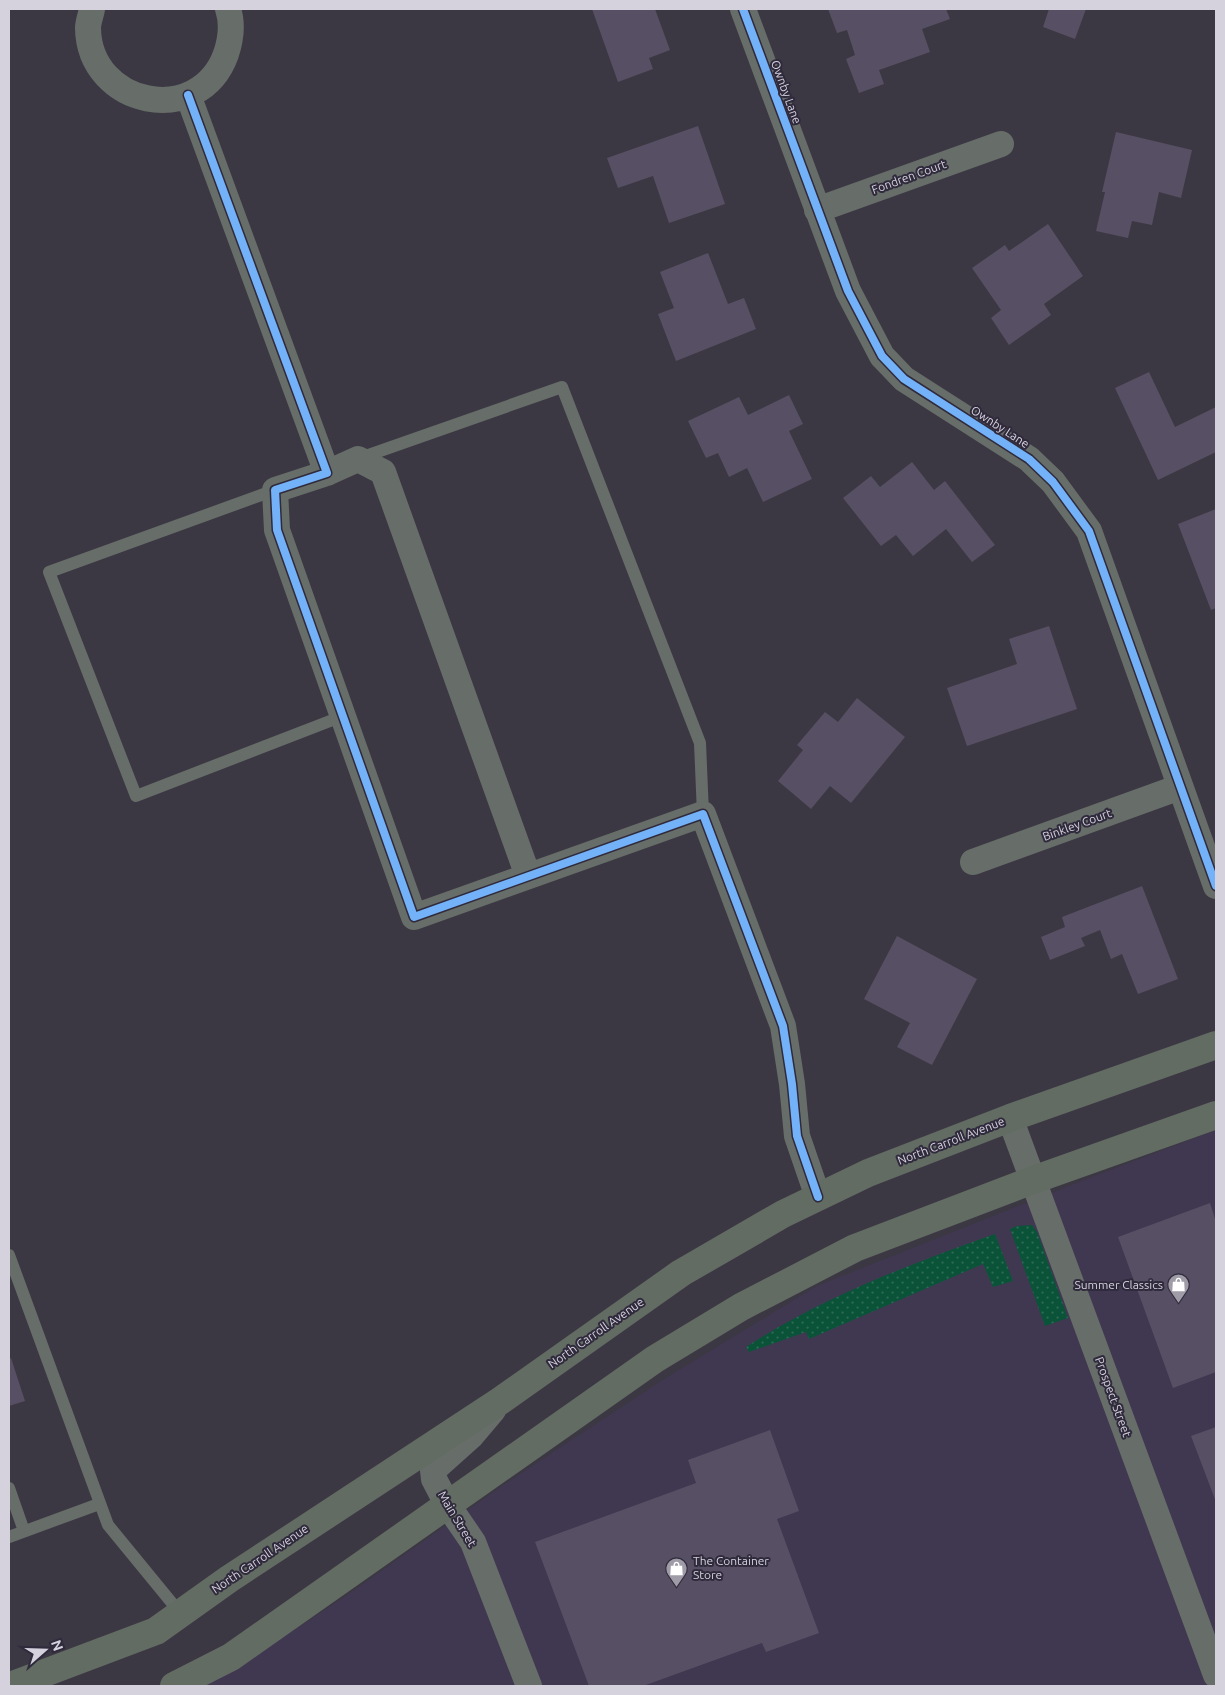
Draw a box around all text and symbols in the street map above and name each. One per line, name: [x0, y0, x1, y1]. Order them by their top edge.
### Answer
street label: Ownby Lane: [769, 58, 804, 125]
street label: Fondren Court: [870, 157, 948, 196]
street label: Ownby Lane: [969, 403, 1032, 450]
street label: Binkley Court: [1041, 806, 1113, 843]
street label: North Carroll Avenue: [895, 1114, 1006, 1167]
shop icon: Summer Classics: [1167, 1273, 1191, 1304]
place label: Summer Classics: [1074, 1278, 1163, 1291]
street label: North Carroll Avenue: [545, 1295, 646, 1370]
street label: Prospect Street: [1093, 1355, 1134, 1439]
street label: Main Street: [436, 1489, 479, 1549]
street label: North Carroll Avenue: [209, 1521, 310, 1596]
place label: The Container Store: [693, 1554, 769, 1581]
shop icon: The Container Store: [665, 1556, 689, 1587]
north arrow: [20, 1625, 70, 1675]
text: N: [48, 1638, 67, 1653]

